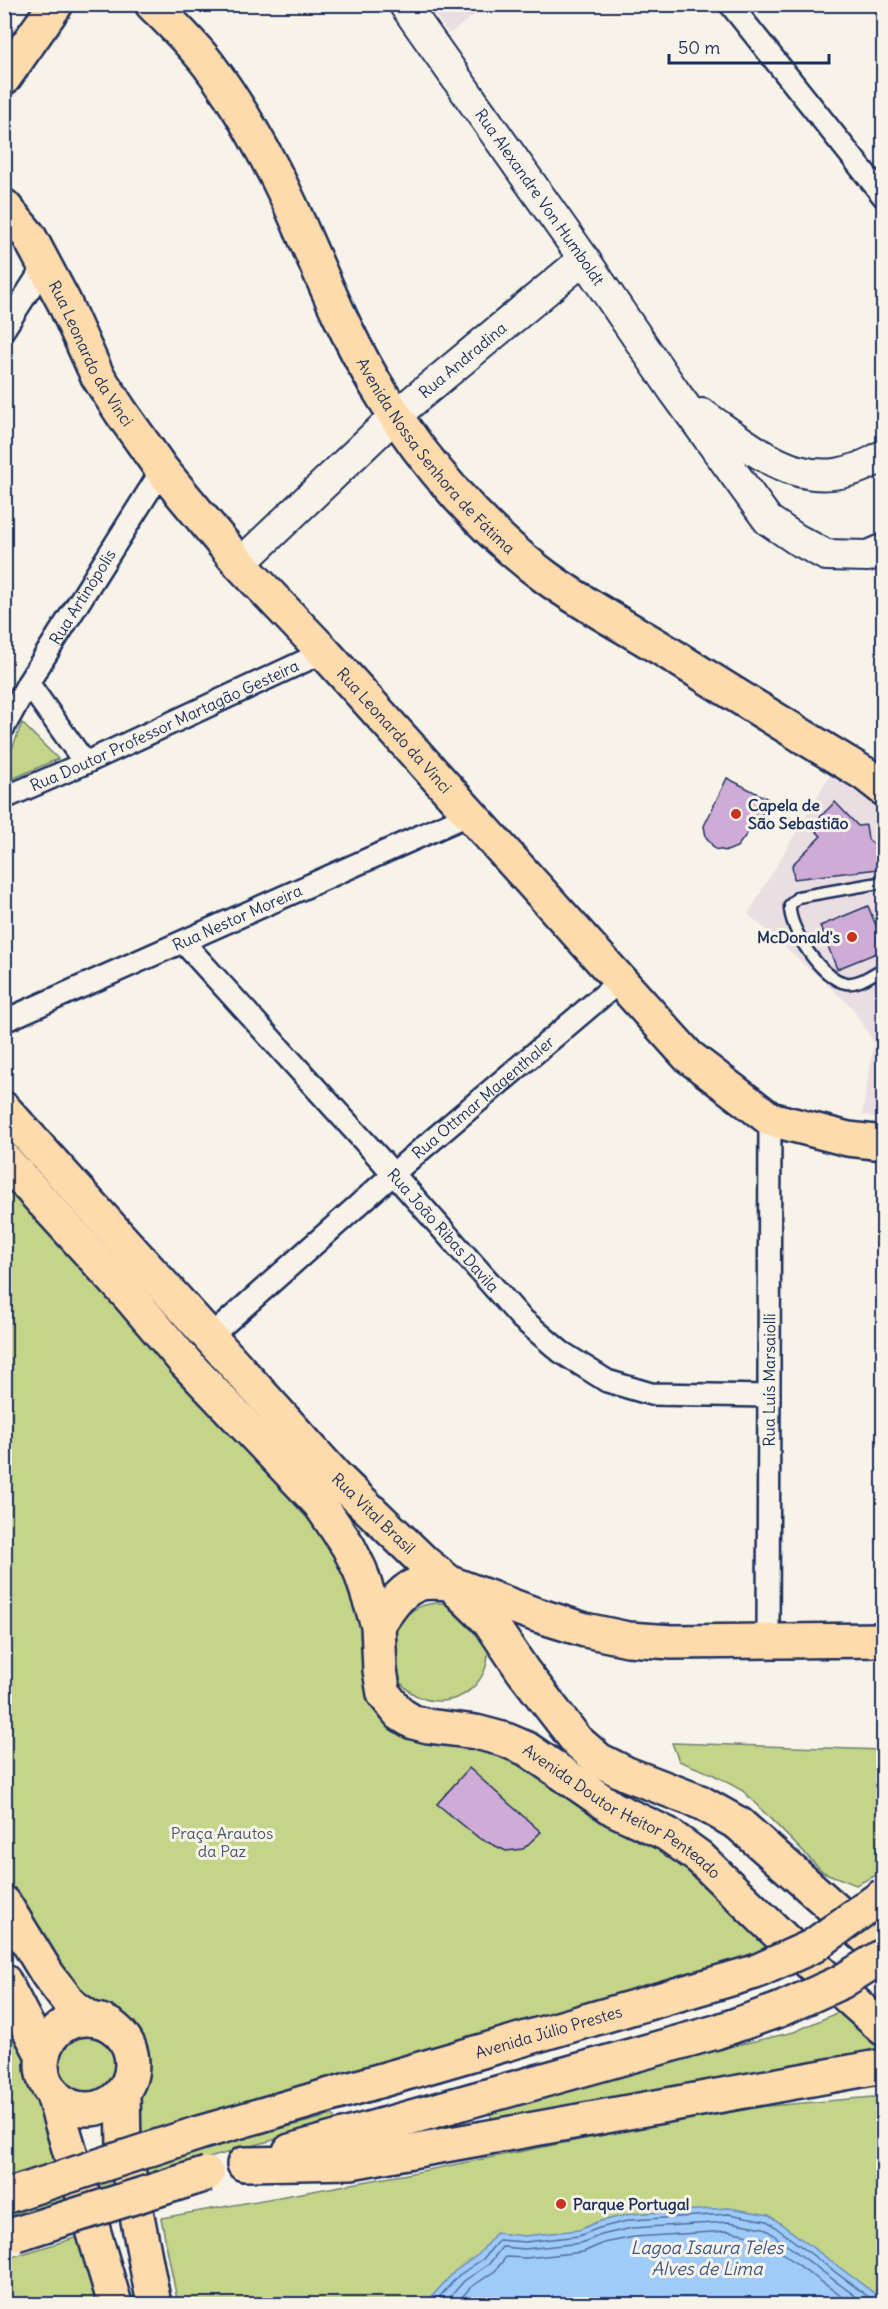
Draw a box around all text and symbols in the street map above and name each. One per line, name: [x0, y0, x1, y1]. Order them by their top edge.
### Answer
scale bar: [669, 27, 830, 65]
text: 50 m: [678, 36, 720, 59]
street label: Rua Alexandre Von Humboldt: [471, 105, 609, 290]
street label: Rua Leonardo da Vinci: [44, 277, 138, 430]
street label: Rua Andradina: [414, 318, 510, 402]
street label: Avenida Nossa Senhora de Fátima: [353, 354, 519, 558]
street label: Rua Artinópolis: [45, 545, 120, 648]
street label: Rua Doutor Professor Martagão Gesteira: [27, 655, 302, 796]
street label: Rua Leonardo da Vinci: [333, 663, 456, 797]
place label: Capela de São Sebastião: [748, 795, 849, 833]
marker: Capela de São Sebastião: [729, 807, 743, 821]
street label: Rua Nestor Moreira: [169, 880, 305, 955]
place label: McDonald's: [757, 927, 840, 947]
marker: McDonald's: [845, 930, 859, 944]
street label: Rua Ottmar Magenthaler: [408, 1031, 559, 1163]
street label: Rua João Ribas Davila: [383, 1164, 503, 1296]
street label: Rua Luís Marsaiolli: [759, 1313, 779, 1447]
street label: Rua Vital Brasil: [328, 1469, 420, 1558]
street label: Avenida Doutor Heitor Penteado: [519, 1739, 725, 1883]
park label: Praça Arautos da Paz: [171, 1823, 273, 1861]
street label: Avenida Júlio Prestes: [473, 2001, 624, 2063]
place label: Parque Portugal: [573, 2194, 689, 2215]
marker: Parque Portugal: [554, 2197, 568, 2211]
water label: Lagoa Isaura Teles Alves de Lima: [631, 2236, 785, 2280]

